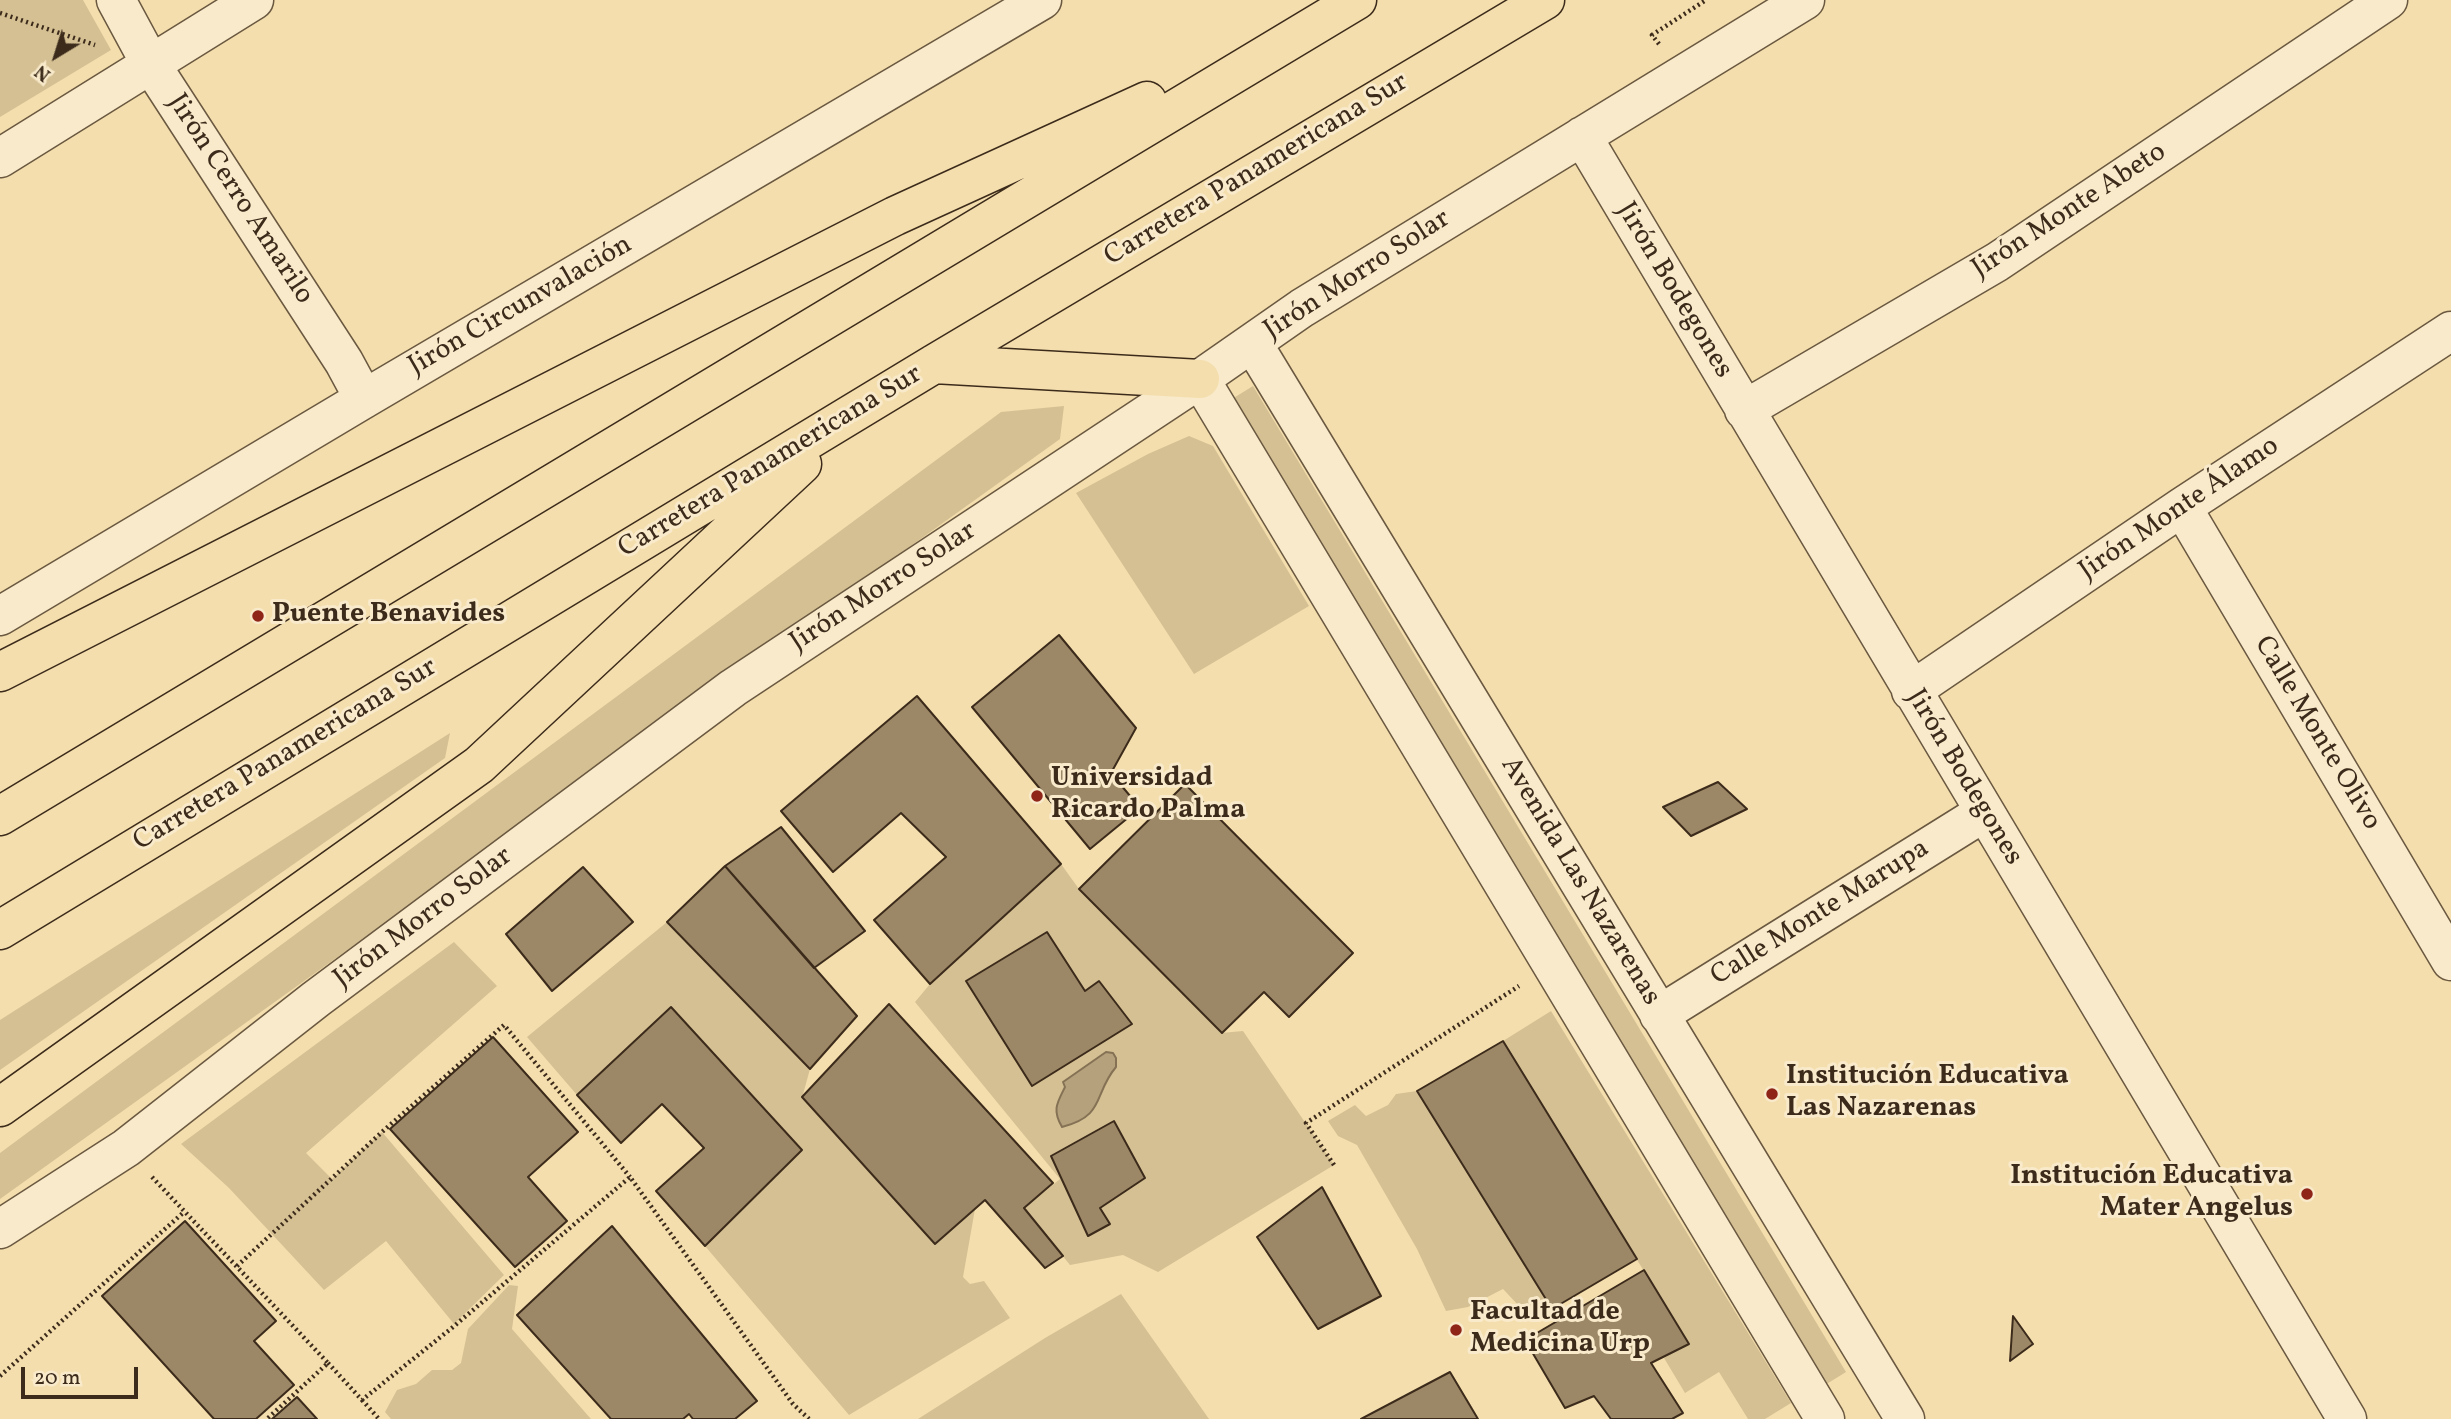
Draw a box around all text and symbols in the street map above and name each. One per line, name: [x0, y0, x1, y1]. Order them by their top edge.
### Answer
north arrow: [21, 21, 91, 91]
text: N: [30, 58, 57, 87]
street label: Carretera Panamericana Sur: [1099, 67, 1415, 275]
street label: Jirón Cerro Amarilo: [158, 89, 320, 311]
street label: Jirón Monte Abeto: [1967, 137, 2173, 287]
street label: Jirón Bodegones: [1607, 197, 1739, 385]
street label: Jirón Morro Solar: [1259, 203, 1457, 349]
street label: Jirón Circunvalación: [403, 229, 639, 385]
street label: Carretera Panamericana Sur: [613, 359, 929, 567]
street label: Jirón Monte Álamo: [2074, 431, 2286, 589]
street label: Jirón Morro Solar: [785, 515, 983, 661]
place label: Puente Benavides: [272, 599, 505, 633]
marker: Puente Benavides: [250, 608, 266, 624]
street label: Calle Monte Olivo: [2245, 631, 2387, 837]
street label: Carretera Panamericana Sur: [128, 652, 444, 860]
street label: Jirón Bodegones: [1897, 684, 2029, 872]
street label: Avenida Las Nazarenas: [1492, 752, 1666, 1012]
place label: Universidad Ricardo Palma: [1051, 763, 1245, 829]
marker: Universidad Ricardo Palma: [1029, 788, 1045, 804]
street label: Calle Monte Marupa: [1706, 833, 1936, 995]
street label: Jirón Morro Solar: [328, 841, 520, 997]
place label: Institución Educativa Las Nazarenas: [1786, 1061, 2069, 1127]
marker: Institución Educativa Las Nazarenas: [1764, 1086, 1780, 1102]
place label: Institución Educativa Mater Angelus: [2010, 1161, 2293, 1227]
marker: Institución Educativa Mater Angelus: [2299, 1186, 2315, 1202]
place label: Facultad de Medicina Urp: [1470, 1297, 1650, 1363]
marker: Facultad de Medicina Urp: [1448, 1322, 1464, 1338]
scale bar: [24, 1352, 142, 1396]
text: 20 m: [34, 1364, 80, 1393]

